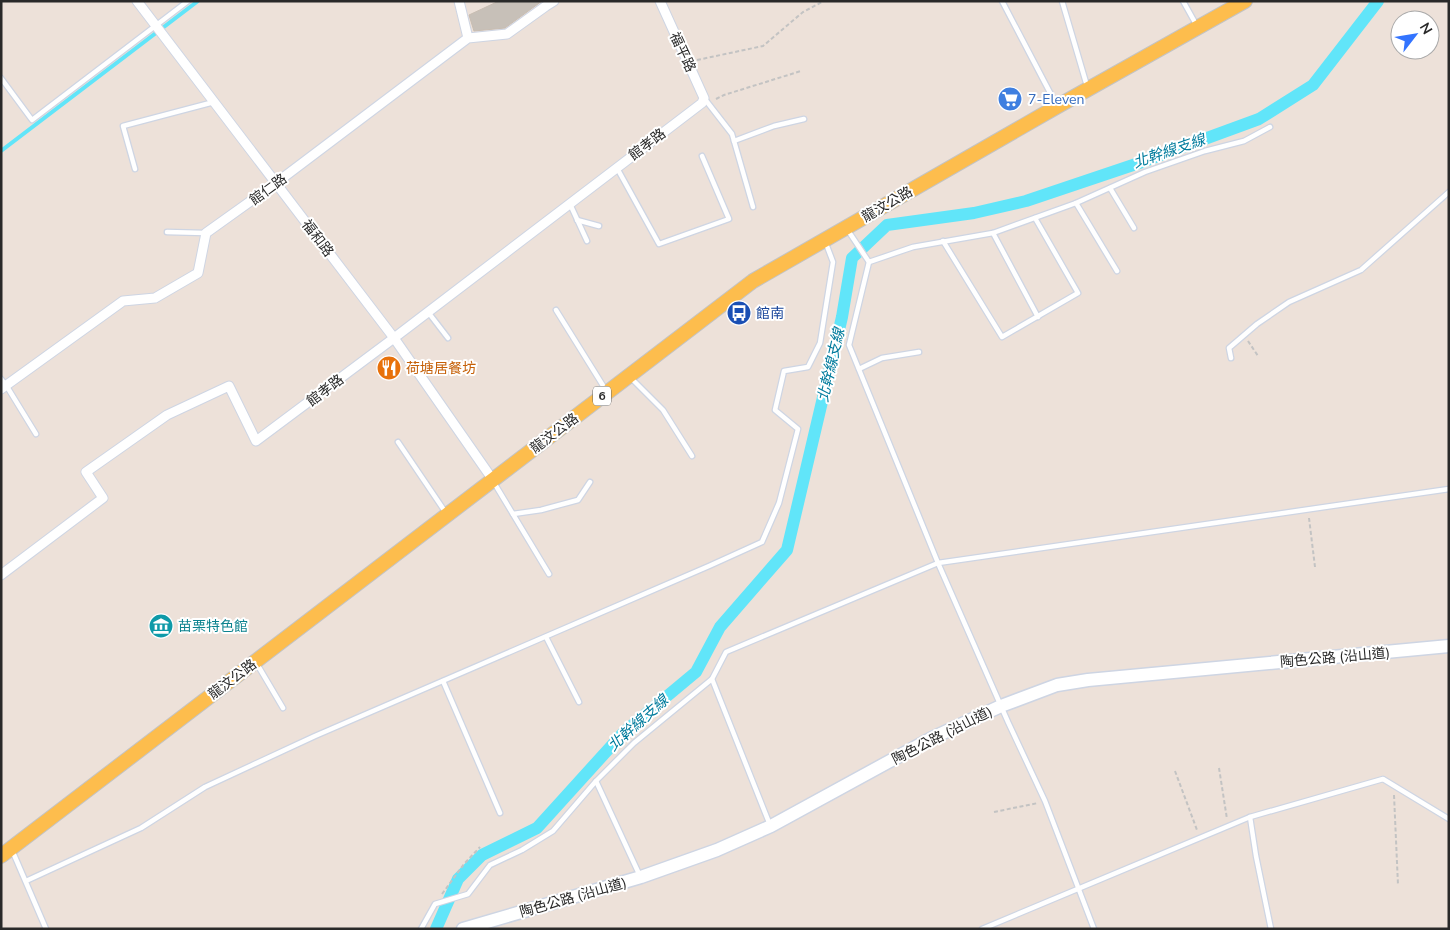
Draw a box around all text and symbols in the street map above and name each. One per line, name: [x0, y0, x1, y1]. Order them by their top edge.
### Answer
north arrow: [1390, 10, 1440, 60]
text: N: [1415, 19, 1437, 38]
street label: 福平路: [665, 29, 700, 75]
supermarket icon: 7-Eleven: [997, 86, 1023, 112]
place label: 7-Eleven: [1028, 90, 1084, 109]
street label: 館孝路: [625, 124, 670, 165]
water label: 北幹線支線: [1130, 129, 1210, 173]
street label: 館仁路: [246, 169, 291, 209]
street label: 龍汶公路: [858, 182, 916, 227]
street label: 福和路: [297, 216, 338, 261]
bus stop icon: 館南: [726, 300, 752, 326]
place label: 館南: [756, 304, 784, 323]
water label: 北幹線支線: [813, 324, 850, 404]
restaurant icon: 荷塘居餐坊: [376, 355, 402, 381]
place label: 荷塘居餐坊: [406, 359, 476, 378]
street label: 館孝路: [303, 370, 348, 411]
road number: 6: [593, 386, 611, 406]
street label: 龍汶公路: [526, 409, 582, 458]
museum icon: 苗栗特色館: [148, 613, 174, 639]
place label: 苗栗特色館: [178, 617, 248, 636]
street label: 陶色公路 (沿山道): [1279, 643, 1391, 672]
street label: 龍汶公路: [204, 655, 260, 704]
water label: 北幹線支線: [603, 689, 674, 756]
street label: 陶色公路 (沿山道): [889, 702, 996, 769]
street label: 陶色公路 (沿山道): [517, 873, 629, 922]

